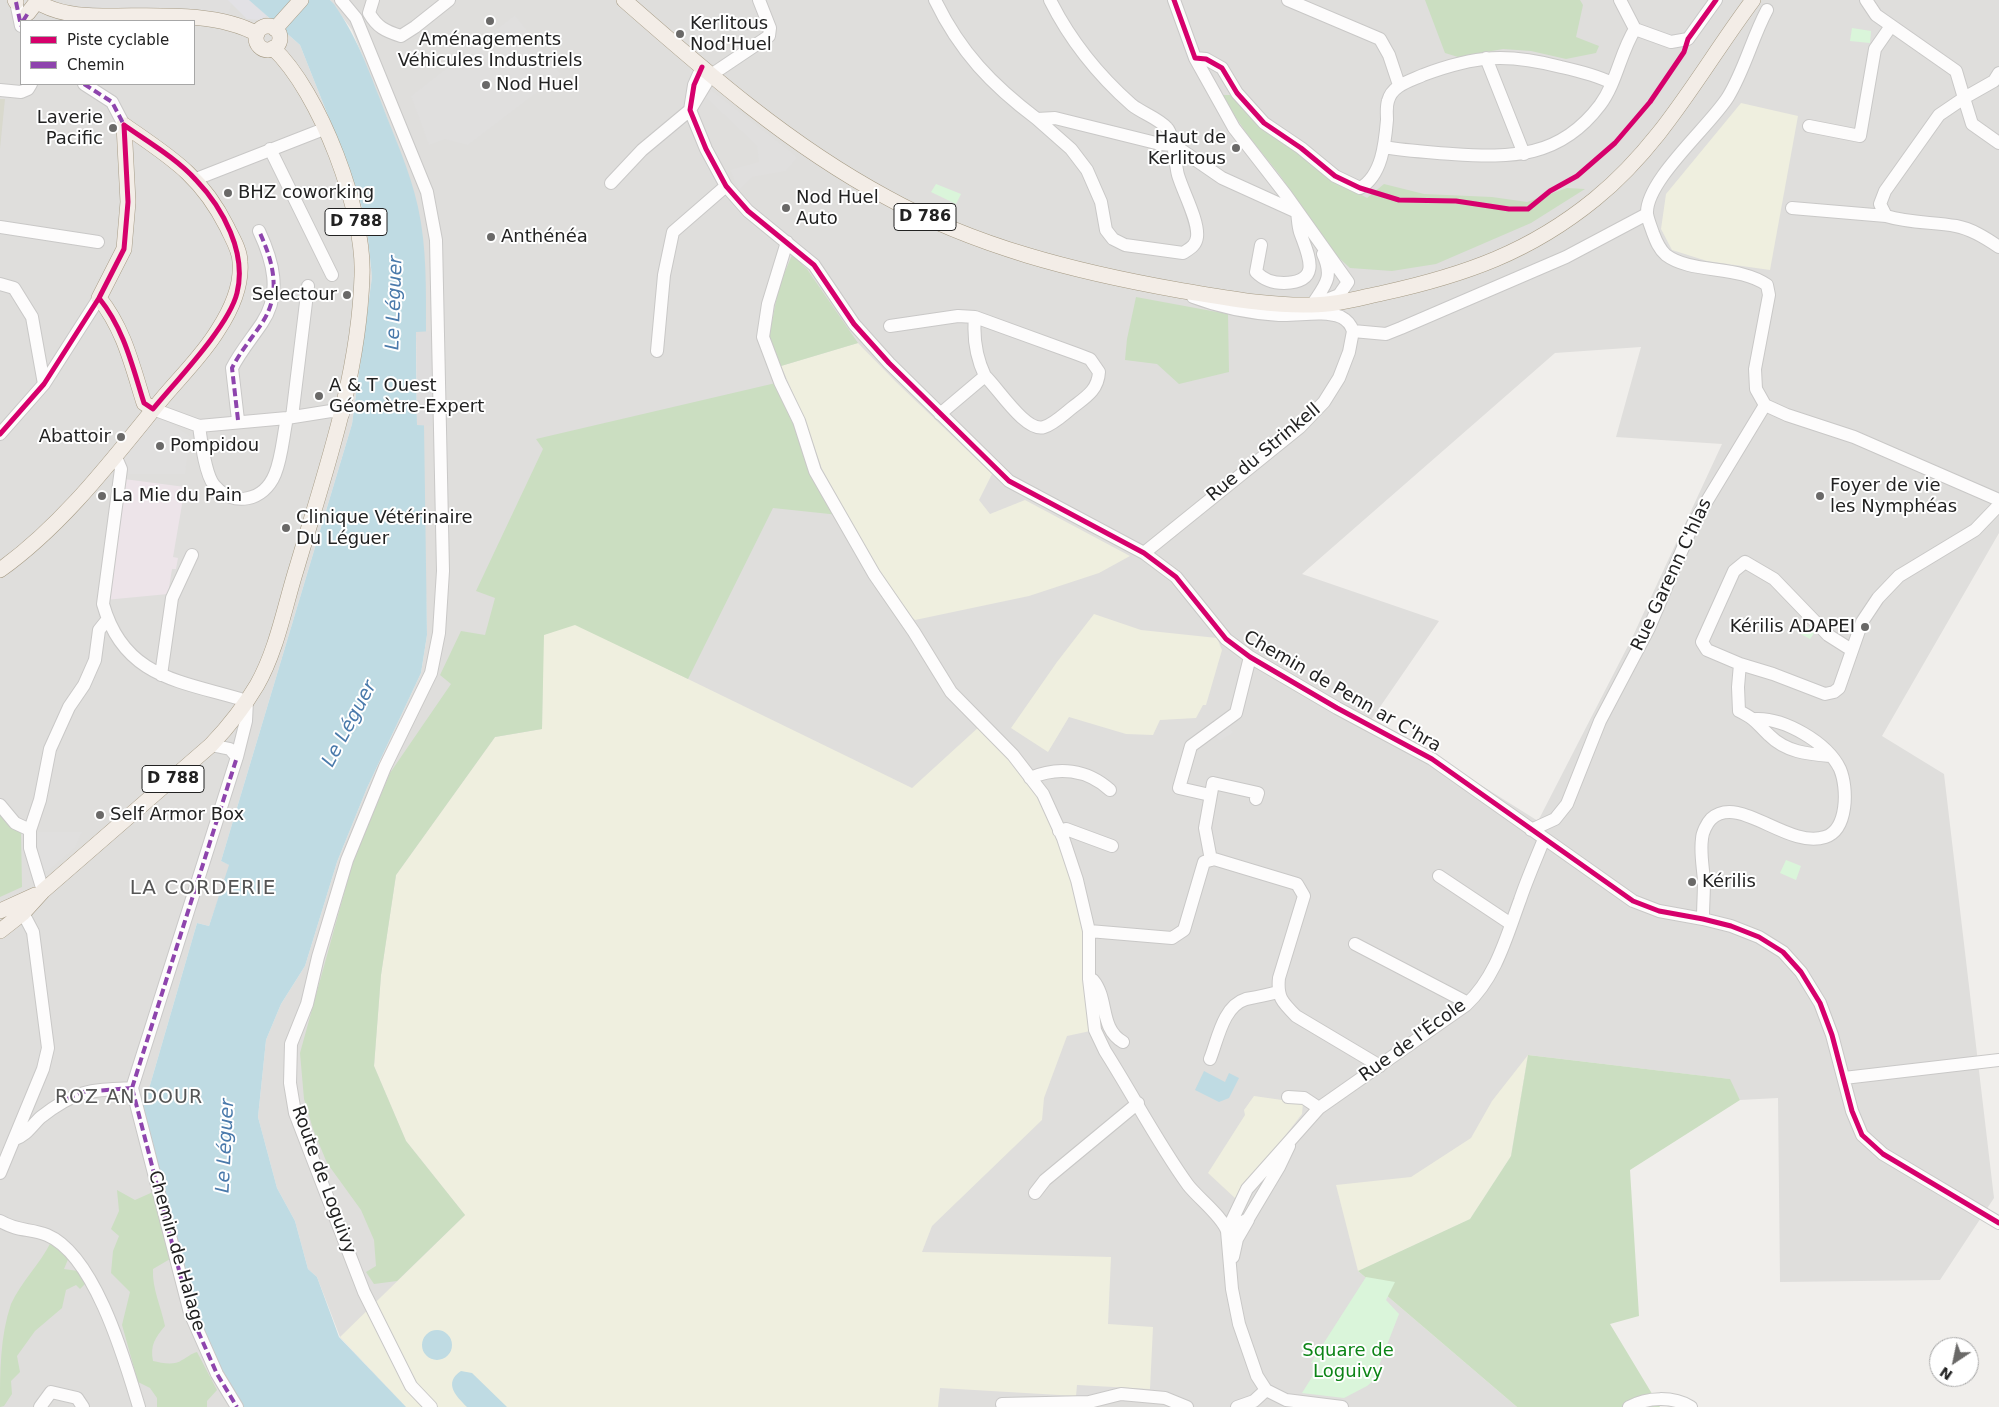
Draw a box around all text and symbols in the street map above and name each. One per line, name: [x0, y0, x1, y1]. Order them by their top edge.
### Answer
place label: Kerlitous Nod'Huel: [690, 13, 772, 56]
marker: Aménagements Véhicules Industriels: [484, 15, 496, 27]
legend: [20, 20, 195, 85]
marker: Kerlitous Nod'Huel: [674, 28, 686, 40]
place label: Aménagements Véhicules Industriels: [398, 29, 582, 72]
text: Piste cyclable: [67, 31, 169, 49]
text: Chemin: [67, 56, 125, 74]
place label: Nod Huel: [496, 74, 579, 96]
marker: Nod Huel: [480, 79, 492, 91]
place label: Laverie Pacific: [37, 107, 103, 150]
marker: Laverie Pacific: [107, 122, 119, 134]
place label: Haut de Kerlitous: [1148, 127, 1226, 170]
marker: Haut de Kerlitous: [1230, 142, 1242, 154]
place label: BHZ coworking: [238, 182, 374, 204]
marker: BHZ coworking: [222, 187, 234, 199]
place label: Nod Huel Auto: [796, 187, 879, 230]
marker: Nod Huel Auto: [780, 202, 792, 214]
road number: D 786: [894, 203, 956, 230]
road number: D 788: [325, 208, 387, 236]
place label: Anthénéa: [501, 226, 588, 248]
marker: Anthénéa: [485, 231, 497, 243]
water label: Le Léguer: [382, 256, 408, 350]
place label: Selectour: [252, 284, 337, 306]
marker: Selectour: [341, 289, 353, 301]
place label: A & T Ouest Géomètre-Expert: [329, 375, 484, 418]
marker: A & T Ouest Géomètre-Expert: [313, 390, 325, 402]
street label: Rue du Strinkell: [1203, 399, 1325, 507]
place label: Abattoir: [39, 426, 111, 448]
marker: Abattoir: [115, 431, 127, 443]
place label: Pompidou: [170, 435, 259, 457]
marker: Pompidou: [154, 440, 166, 452]
place label: Foyer de vie les Nymphéas: [1830, 475, 1957, 518]
place label: La Mie du Pain: [112, 485, 242, 507]
marker: La Mie du Pain: [96, 490, 108, 502]
marker: Foyer de vie les Nymphéas: [1814, 490, 1826, 502]
street label: Rue Garenn C'hlas: [1627, 495, 1717, 655]
place label: Clinique Vétérinaire Du Léguer: [296, 507, 473, 550]
marker: Clinique Vétérinaire Du Léguer: [280, 522, 292, 534]
place label: Kérilis ADAPEI: [1730, 616, 1855, 638]
marker: Kérilis ADAPEI: [1859, 621, 1871, 633]
street label: Chemin de Penn ar C'hra: [1239, 627, 1445, 757]
water label: Le Léguer: [318, 677, 382, 771]
road number: D 788: [142, 766, 204, 792]
place label: Self Armor Box: [110, 804, 244, 826]
marker: Self Armor Box: [94, 809, 106, 821]
place label: Kérilis: [1702, 871, 1756, 893]
marker: Kérilis: [1686, 876, 1698, 888]
district label: LA CORDERIE: [128, 877, 278, 901]
street label: Rue de l'École: [1356, 995, 1470, 1087]
district label: ROZ AN DOUR: [54, 1087, 204, 1109]
water label: Le Léguer: [212, 1098, 240, 1194]
street label: Route de Loguivy: [286, 1103, 360, 1257]
street label: Chemin de Halage: [143, 1168, 209, 1334]
north arrow: [1929, 1337, 1979, 1387]
park label: Square de Loguivy: [1302, 1340, 1394, 1382]
text: N: [1937, 1364, 1956, 1384]

